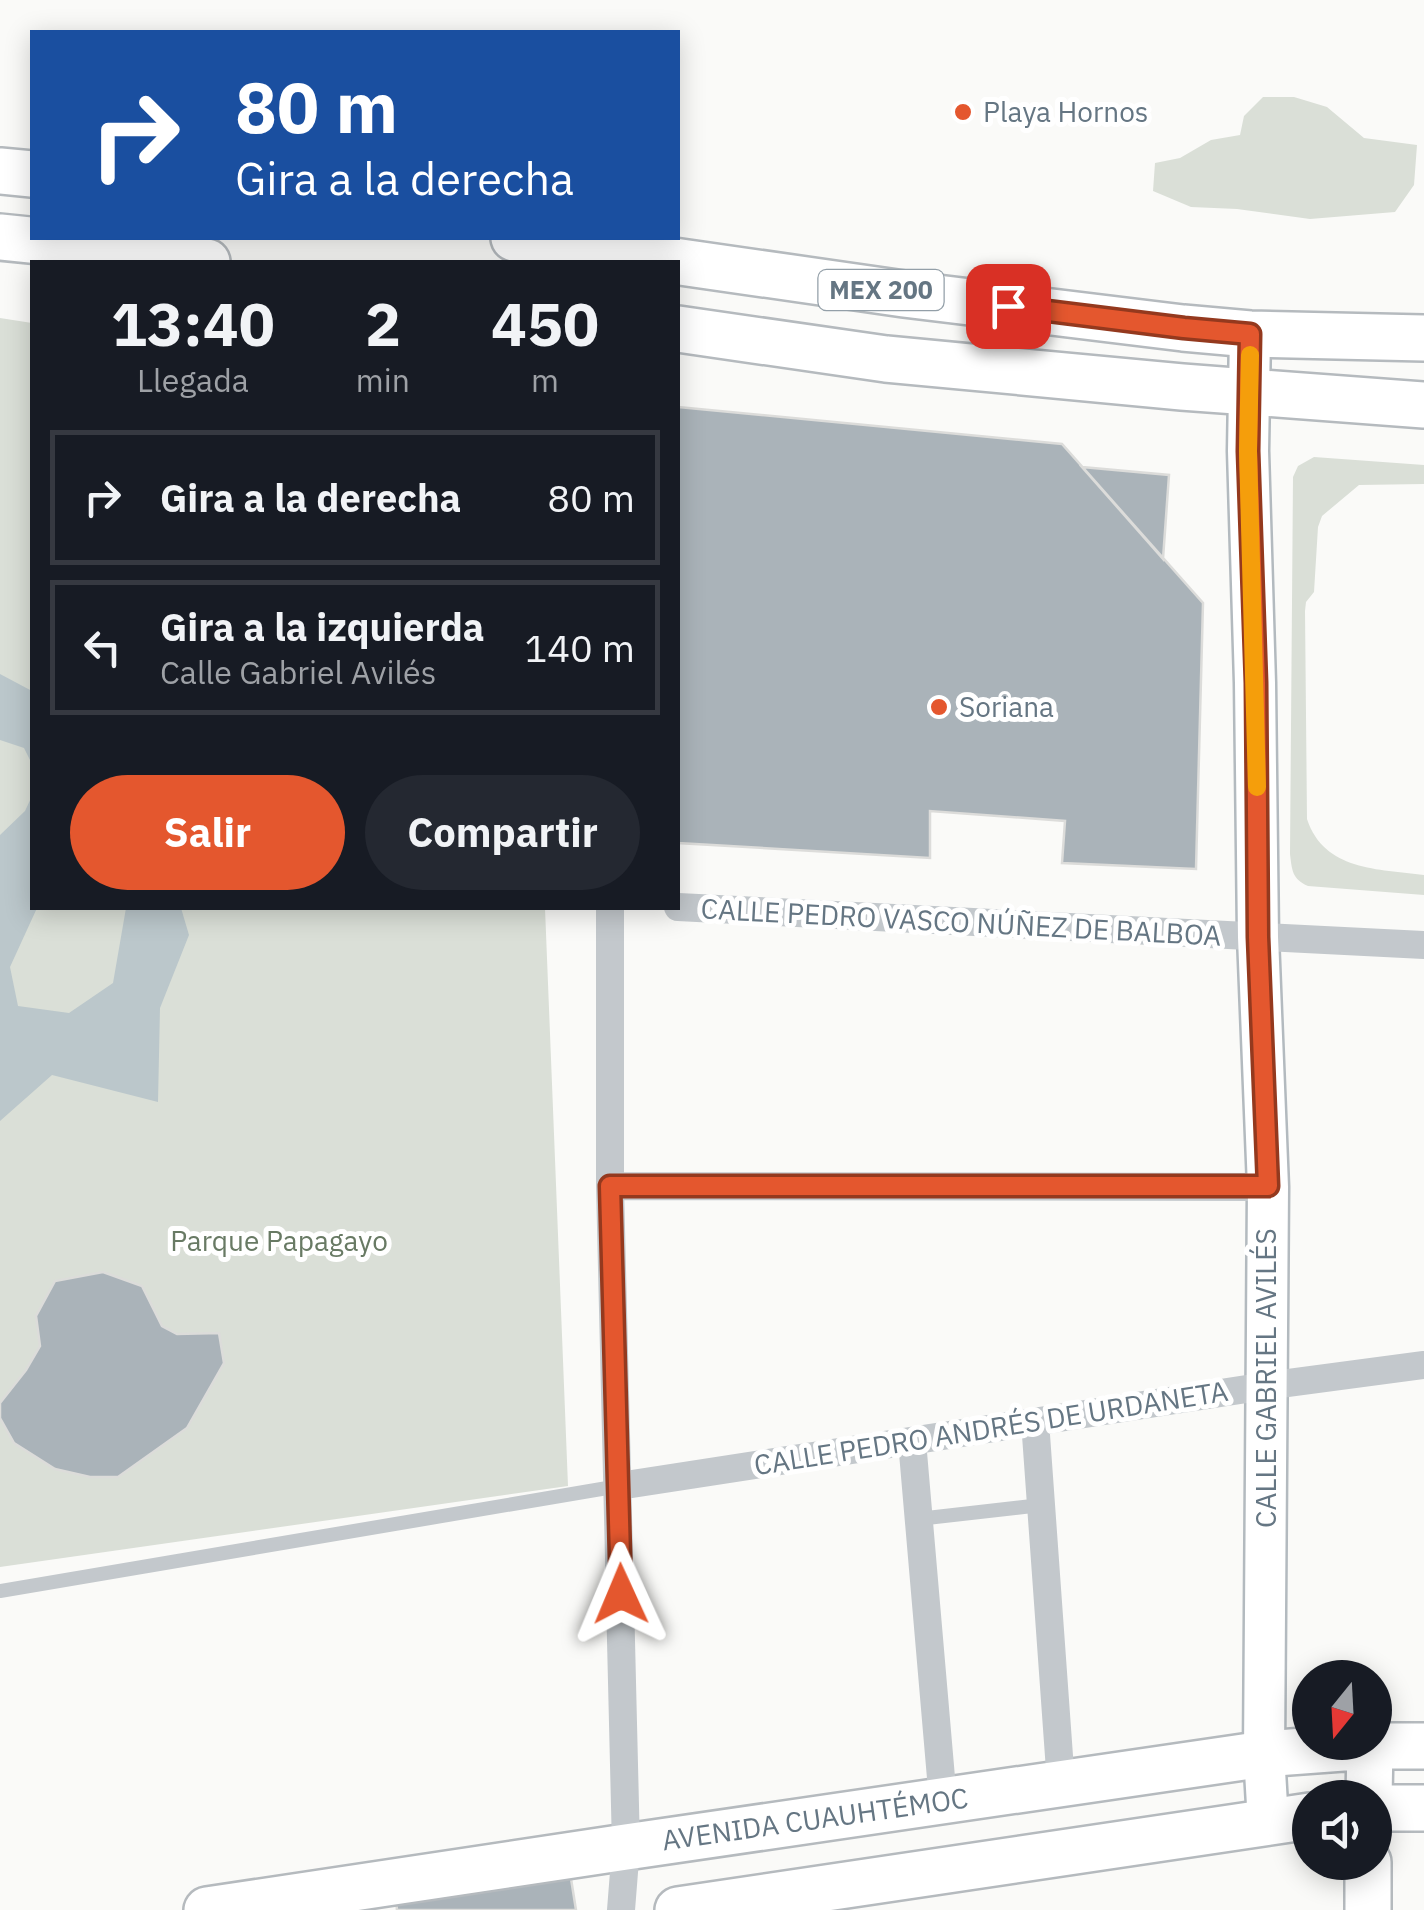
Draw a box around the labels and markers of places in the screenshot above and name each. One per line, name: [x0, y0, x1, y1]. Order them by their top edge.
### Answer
place label: Playa Hornos: [983, 93, 1149, 130]
marker: Playa Hornos: [952, 101, 974, 123]
pin: [966, 264, 1051, 349]
place label: Soriana: [959, 688, 1054, 725]
marker: Soriana: [928, 696, 950, 718]

